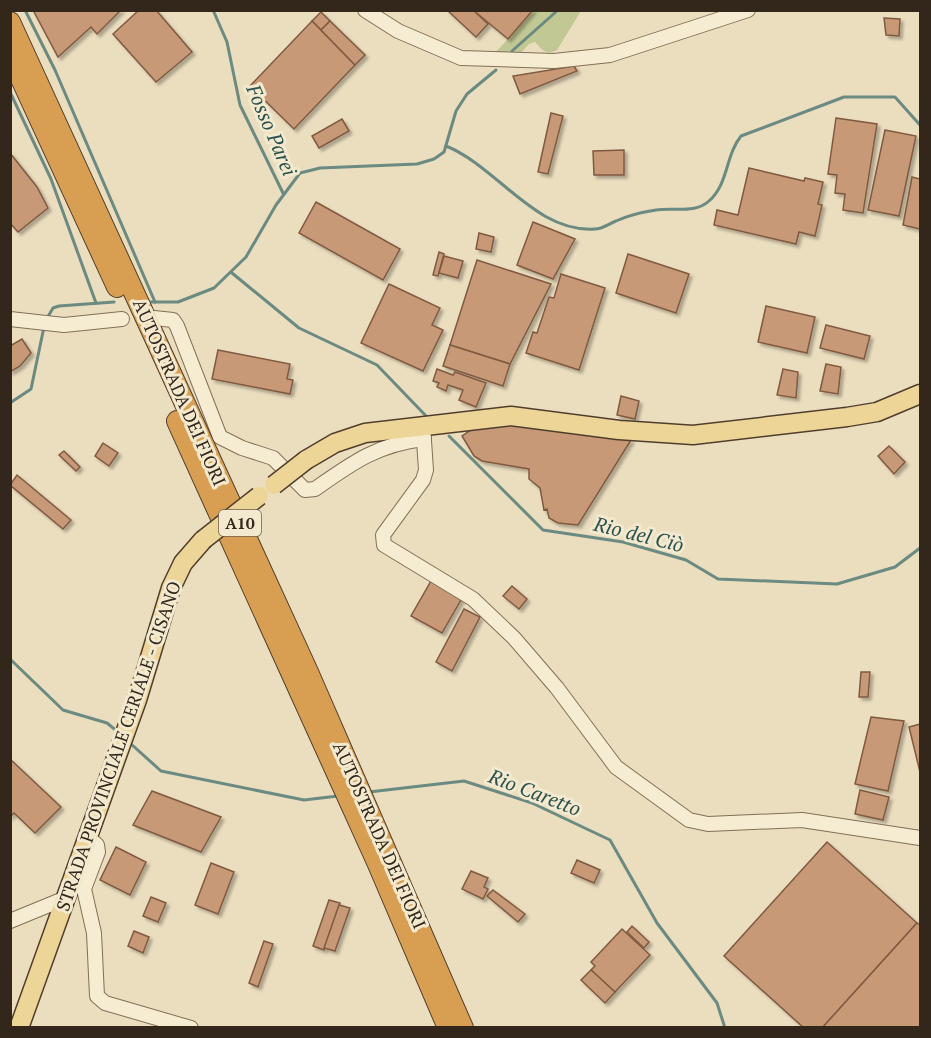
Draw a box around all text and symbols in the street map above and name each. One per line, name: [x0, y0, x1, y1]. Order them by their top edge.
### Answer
water label: Fosso Parei: [240, 79, 304, 180]
street label: AUTOSTRADA DEI FIORI: [128, 295, 232, 489]
road number: A10: [219, 510, 261, 536]
water label: Rio del Ciò: [590, 510, 687, 558]
street label: STRADA PROVINCIALE CERIALE - CISANO: [50, 578, 186, 914]
street label: AUTOSTRADA DEI FIORI: [328, 738, 432, 932]
water label: Rio Caretto: [484, 762, 585, 822]

